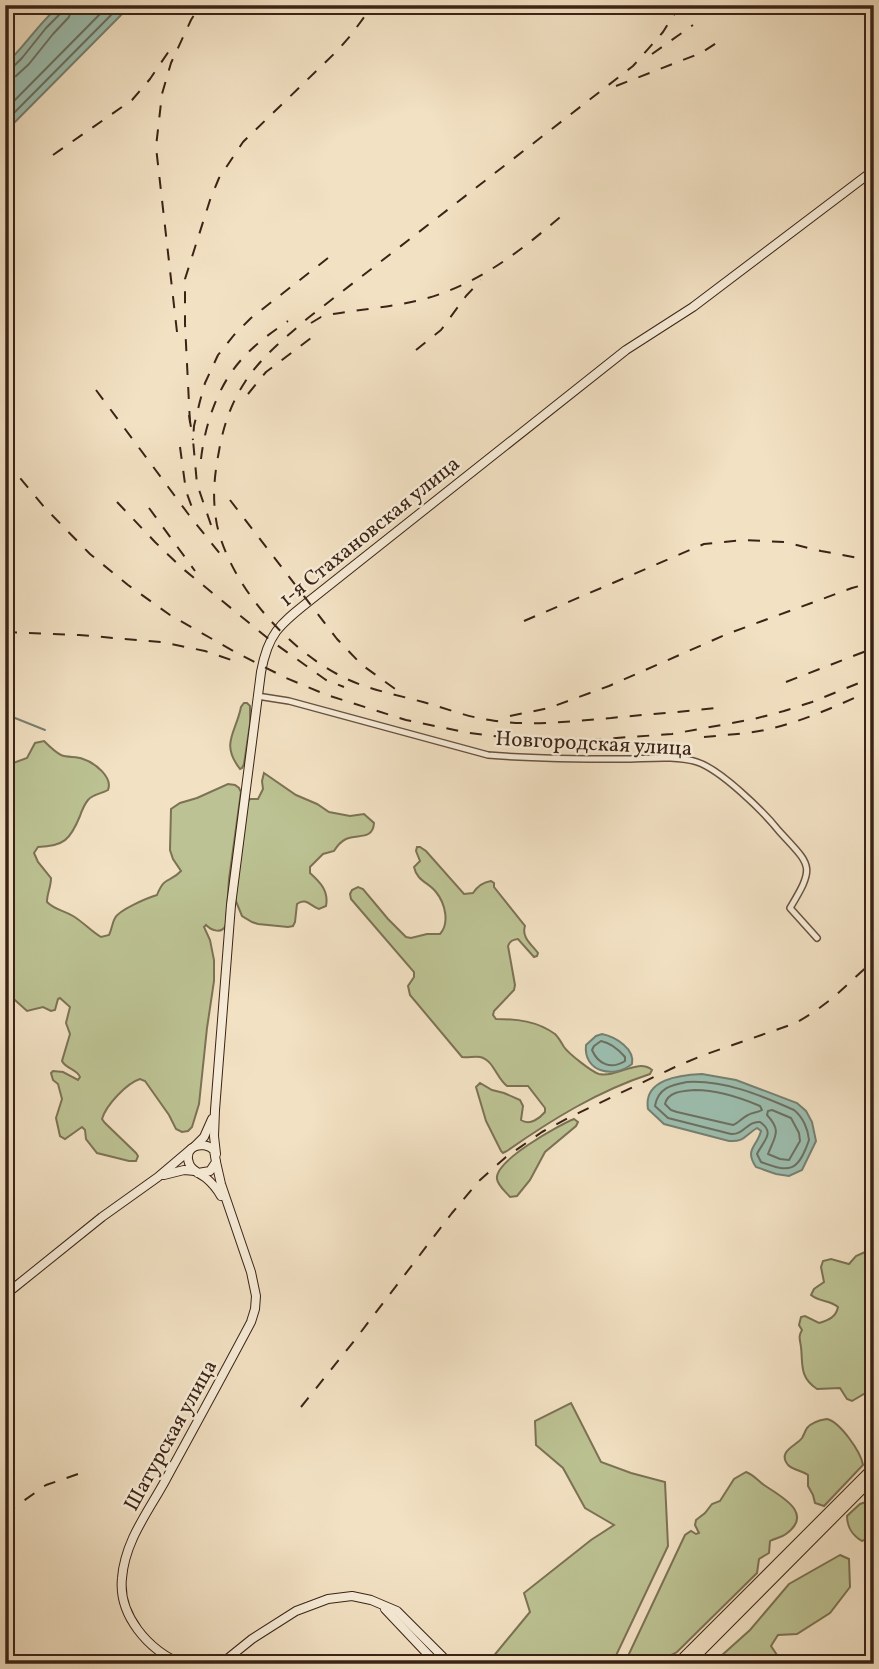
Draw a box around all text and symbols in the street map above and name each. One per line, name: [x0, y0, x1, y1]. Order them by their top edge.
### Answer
street label: 1-я Стахановская улица: [273, 450, 467, 614]
street label: Новгородская улица: [495, 725, 693, 764]
street label: Шатурская улица: [118, 1355, 225, 1517]

